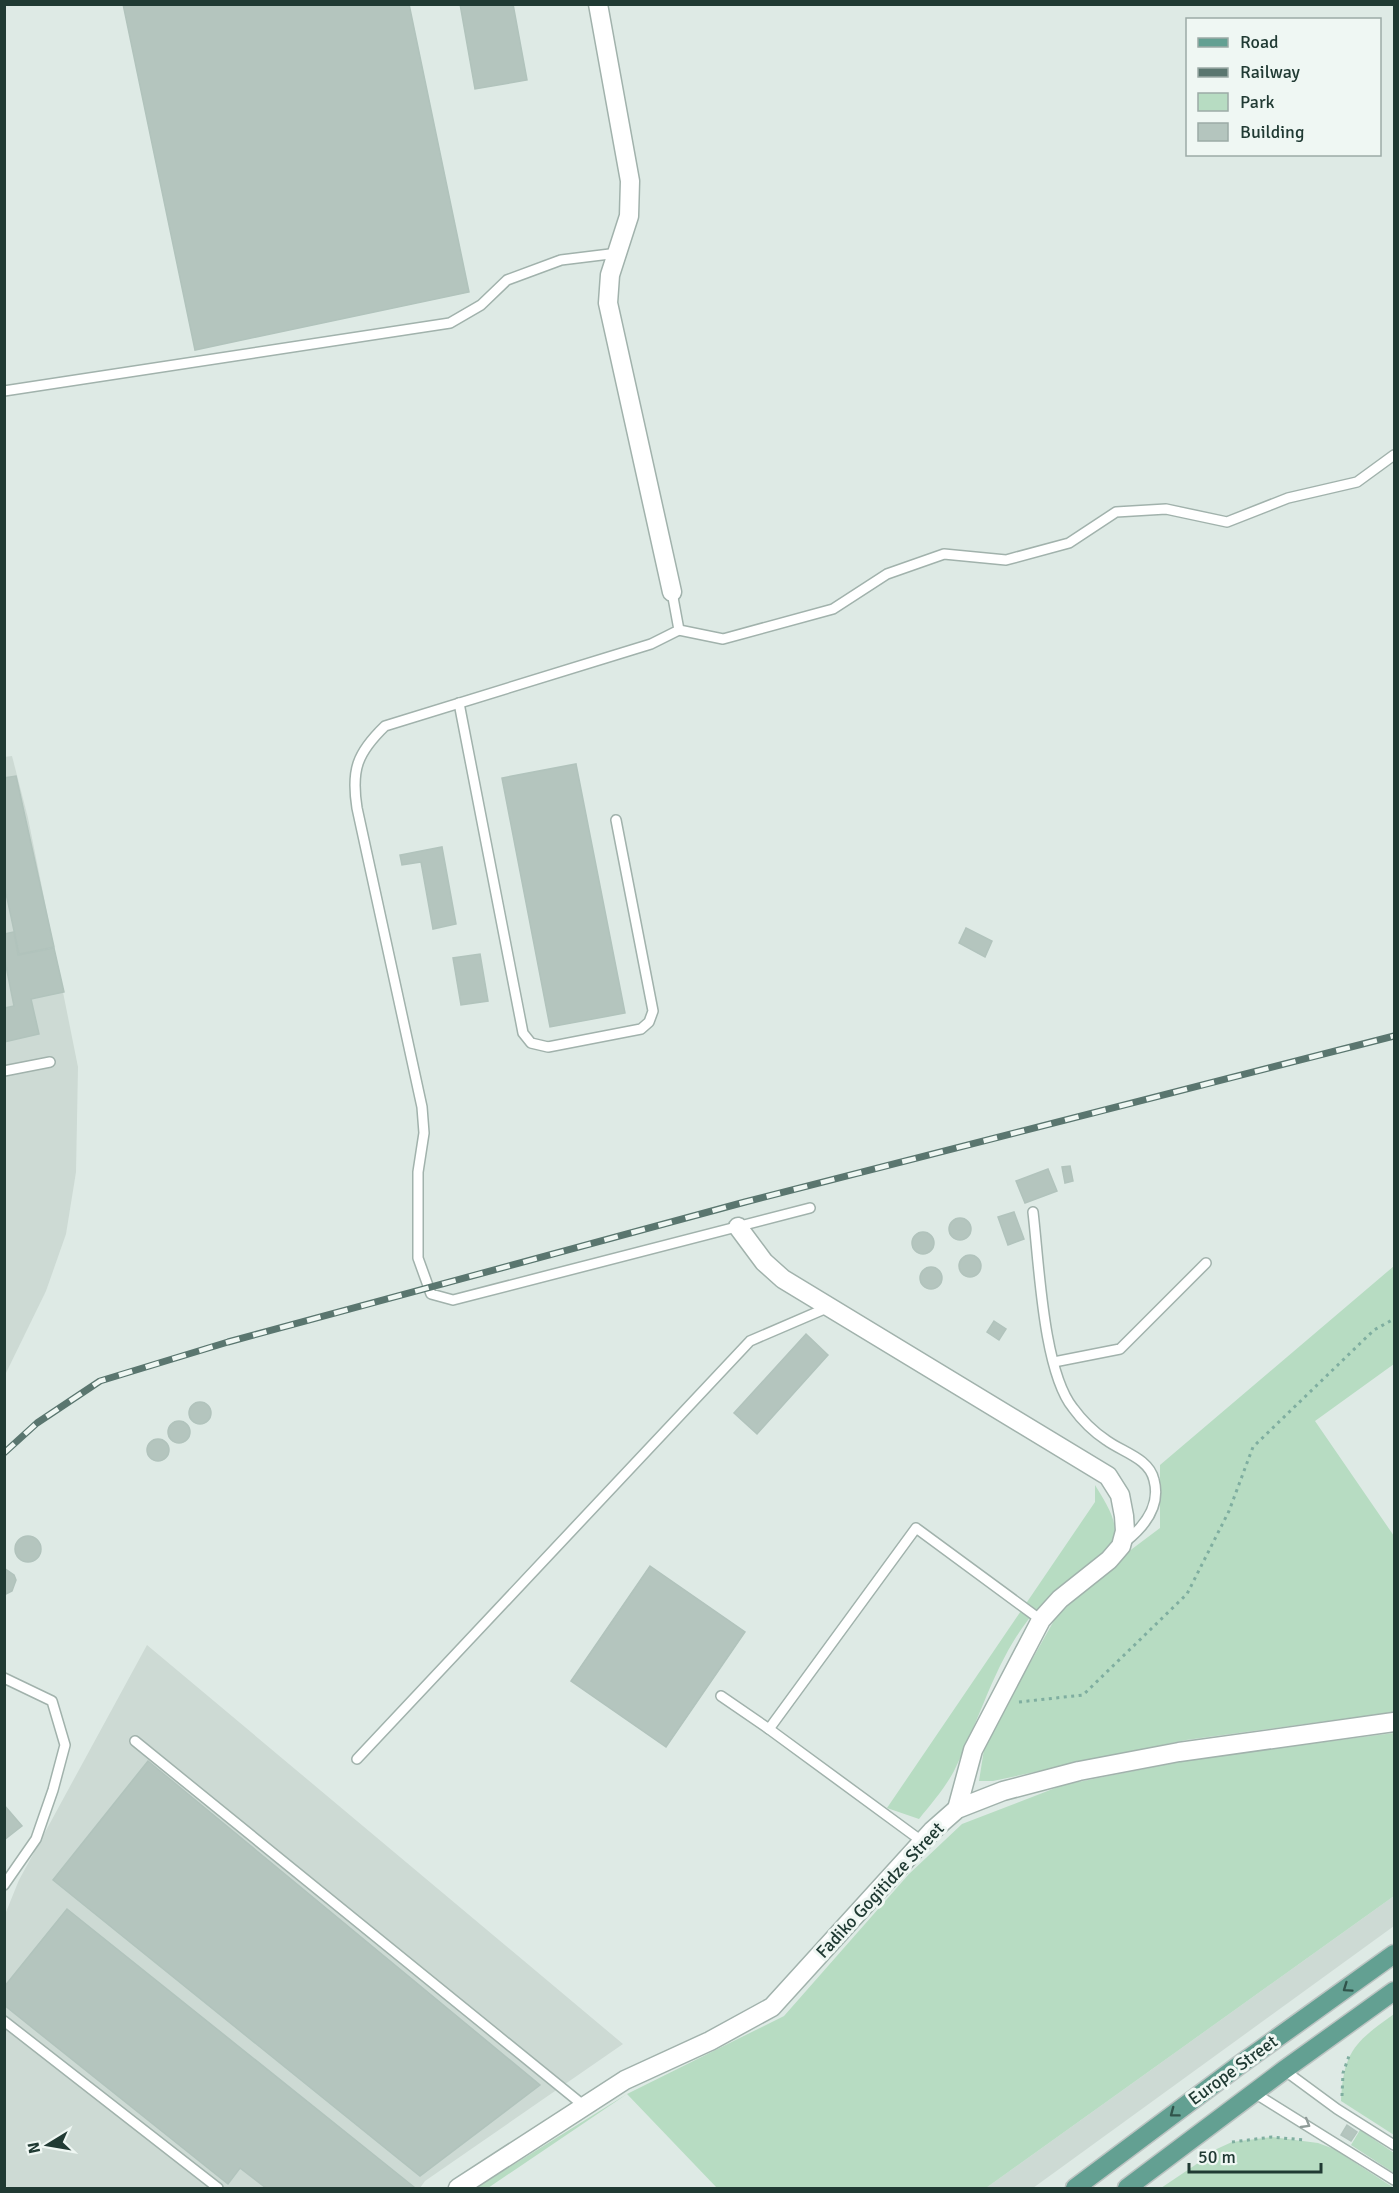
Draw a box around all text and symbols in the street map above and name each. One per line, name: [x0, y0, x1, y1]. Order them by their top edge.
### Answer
legend: [1186, 18, 1381, 156]
text: Road: [1240, 31, 1279, 53]
text: Railway: [1240, 61, 1301, 83]
text: Park: [1240, 91, 1275, 113]
text: Building: [1240, 121, 1304, 143]
street label: Fadiko Gogitidze Street: [811, 1817, 949, 1963]
one-way arrow: [1342, 1981, 1353, 1992]
street label: Europe Street: [1184, 2030, 1282, 2110]
one-way arrow: [1170, 2106, 1181, 2117]
north arrow: [18, 2115, 78, 2175]
one-way arrow: [1300, 2117, 1310, 2129]
scale bar: [1189, 2136, 1321, 2174]
text: N: [23, 2140, 45, 2155]
text: 50 m: [1198, 2146, 1236, 2168]

